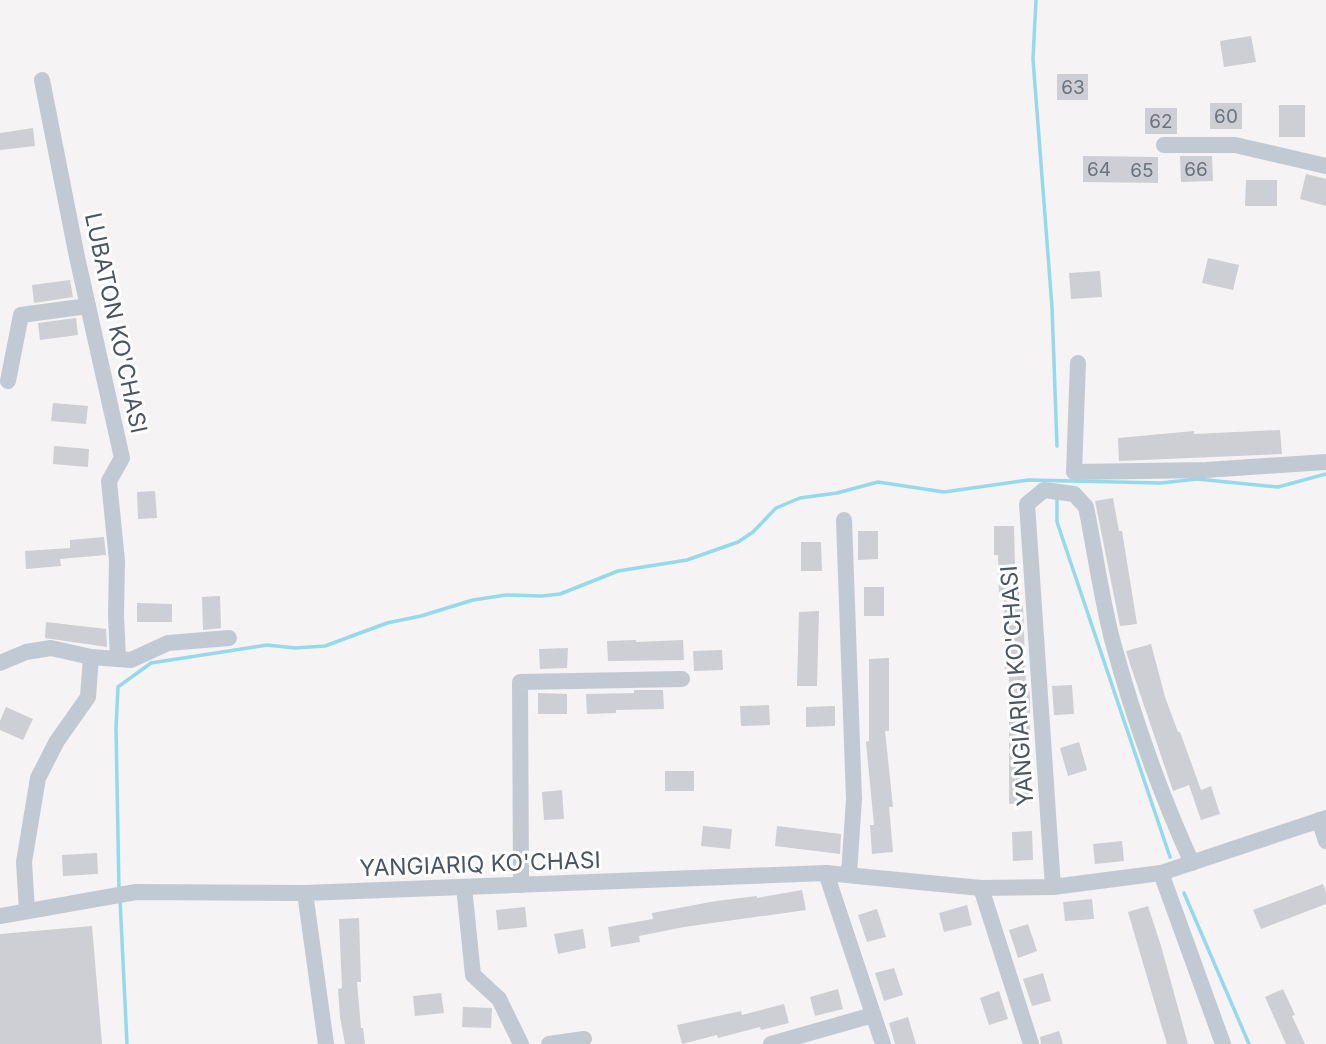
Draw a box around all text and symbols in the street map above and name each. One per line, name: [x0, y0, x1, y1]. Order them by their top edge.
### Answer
house number: 63: [1061, 76, 1085, 99]
house number: 60: [1214, 105, 1238, 128]
house number: 62: [1149, 110, 1173, 133]
house number: 64: [1087, 158, 1111, 181]
house number: 66: [1184, 158, 1208, 181]
house number: 65: [1130, 159, 1154, 182]
street label: LUBATON KO'CHASI: [79, 210, 153, 436]
street label: YANGIARIQ KO'CHASI: [995, 565, 1039, 807]
street label: YANGIARIQ KO'CHASI: [359, 846, 601, 882]

